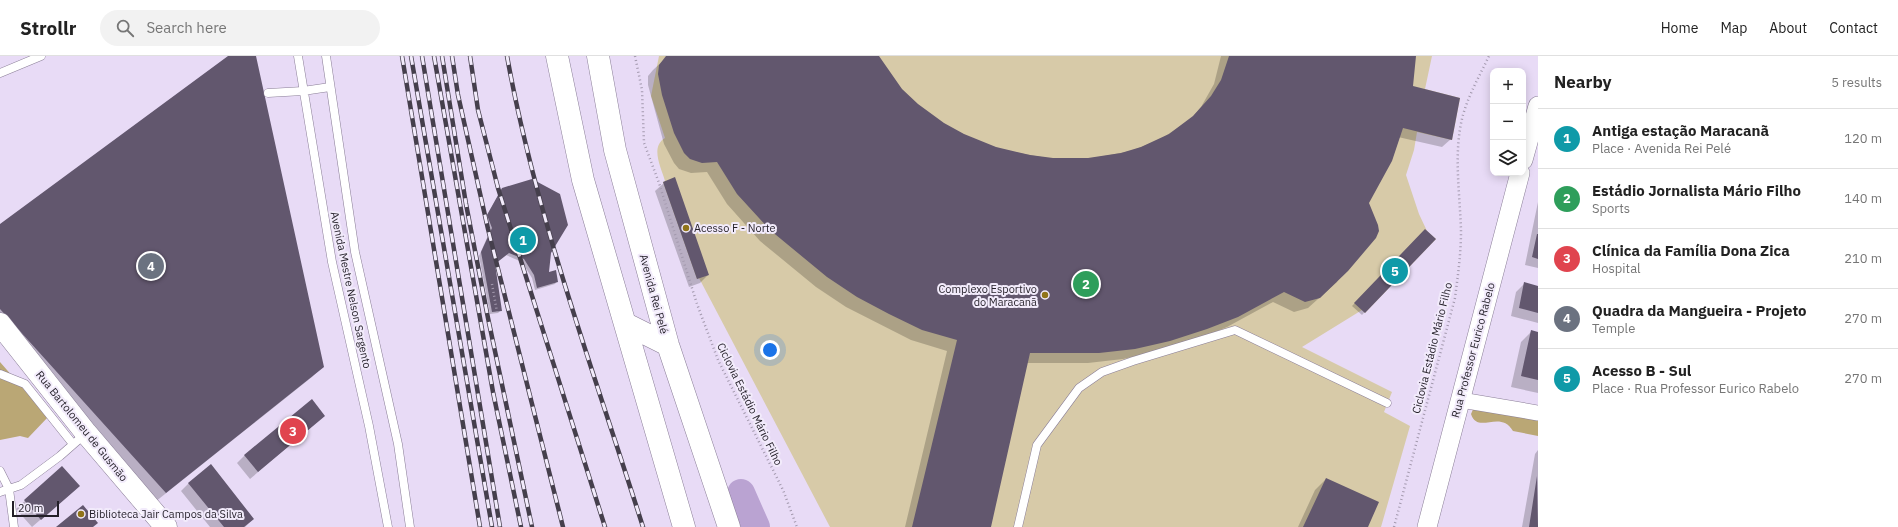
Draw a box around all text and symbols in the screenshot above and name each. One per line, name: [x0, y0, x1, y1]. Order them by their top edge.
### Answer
search box: [100, 10, 380, 46]
text: Strollr: [20, 16, 76, 40]
icon: search: [114, 17, 136, 39]
text: Search here: [146, 18, 227, 37]
text: Home: [1661, 19, 1698, 37]
text: Map: [1720, 19, 1747, 37]
text: About: [1769, 19, 1807, 37]
text: Contact: [1829, 19, 1878, 37]
map controls: [1490, 68, 1526, 176]
button: +: [1490, 68, 1526, 104]
text: Nearby: [1554, 71, 1612, 93]
text: 5 results: [1831, 74, 1882, 91]
button: −: [1490, 104, 1526, 140]
text: Antiga estação Maracanã: [1592, 121, 1769, 140]
text: 1: [1563, 130, 1571, 147]
text: 120 m: [1844, 130, 1882, 147]
button: layers: [1490, 140, 1526, 176]
text: Place · Avenida Rei Pelé: [1592, 140, 1731, 157]
text: Estádio Jornalista Mário Filho: [1592, 181, 1801, 200]
text: 2: [1563, 190, 1571, 207]
text: 140 m: [1844, 190, 1882, 207]
text: Sports: [1592, 200, 1630, 217]
street label: Avenida Mestre Nelson Sargento: [328, 210, 374, 370]
place label: Acesso F - Norte: [694, 221, 776, 235]
marker: Acesso F - Norte: [681, 223, 691, 233]
pin: 1: [510, 225, 536, 255]
text: Clínica da Família Dona Zica: [1592, 241, 1790, 260]
text: 3: [1563, 250, 1571, 267]
text: 210 m: [1844, 250, 1882, 267]
pin: 4: [138, 251, 164, 281]
street label: Avenida Rei Pelé: [637, 253, 671, 335]
pin: 5: [1382, 256, 1408, 286]
text: Hospital: [1592, 260, 1641, 277]
pin: 2: [1073, 269, 1099, 299]
street label: Ciclovia Estádio Mário Filho: [1409, 281, 1455, 415]
street label: Rua Professor Eurico Rabelo: [1448, 281, 1498, 419]
place label: Complexo Esportivo do Maracanã: [938, 282, 1037, 309]
marker: Complexo Esportivo do Maracanã: [1040, 290, 1050, 300]
text: Quadra da Mangueira - Projeto: [1592, 301, 1807, 320]
text: 4: [1563, 310, 1571, 327]
text: 270 m: [1844, 310, 1882, 327]
text: Temple: [1592, 320, 1635, 337]
street label: Ciclovia Estádio Mário Filho: [714, 340, 786, 468]
your location: [760, 340, 780, 360]
text: Acesso B - Sul: [1592, 361, 1691, 380]
street label: Rua Bartolomeu de Gusmão: [33, 368, 131, 484]
text: 5: [1563, 370, 1571, 387]
text: 270 m: [1844, 370, 1882, 387]
text: Place · Rua Professor Eurico Rabelo: [1592, 380, 1799, 397]
pin: 3: [280, 416, 306, 446]
scale bar: [12, 499, 59, 518]
text: 20 m: [18, 501, 43, 515]
place label: Biblioteca Jair Campos da Silva: [89, 507, 243, 521]
marker: Biblioteca Jair Campos da Silva: [76, 509, 86, 519]

